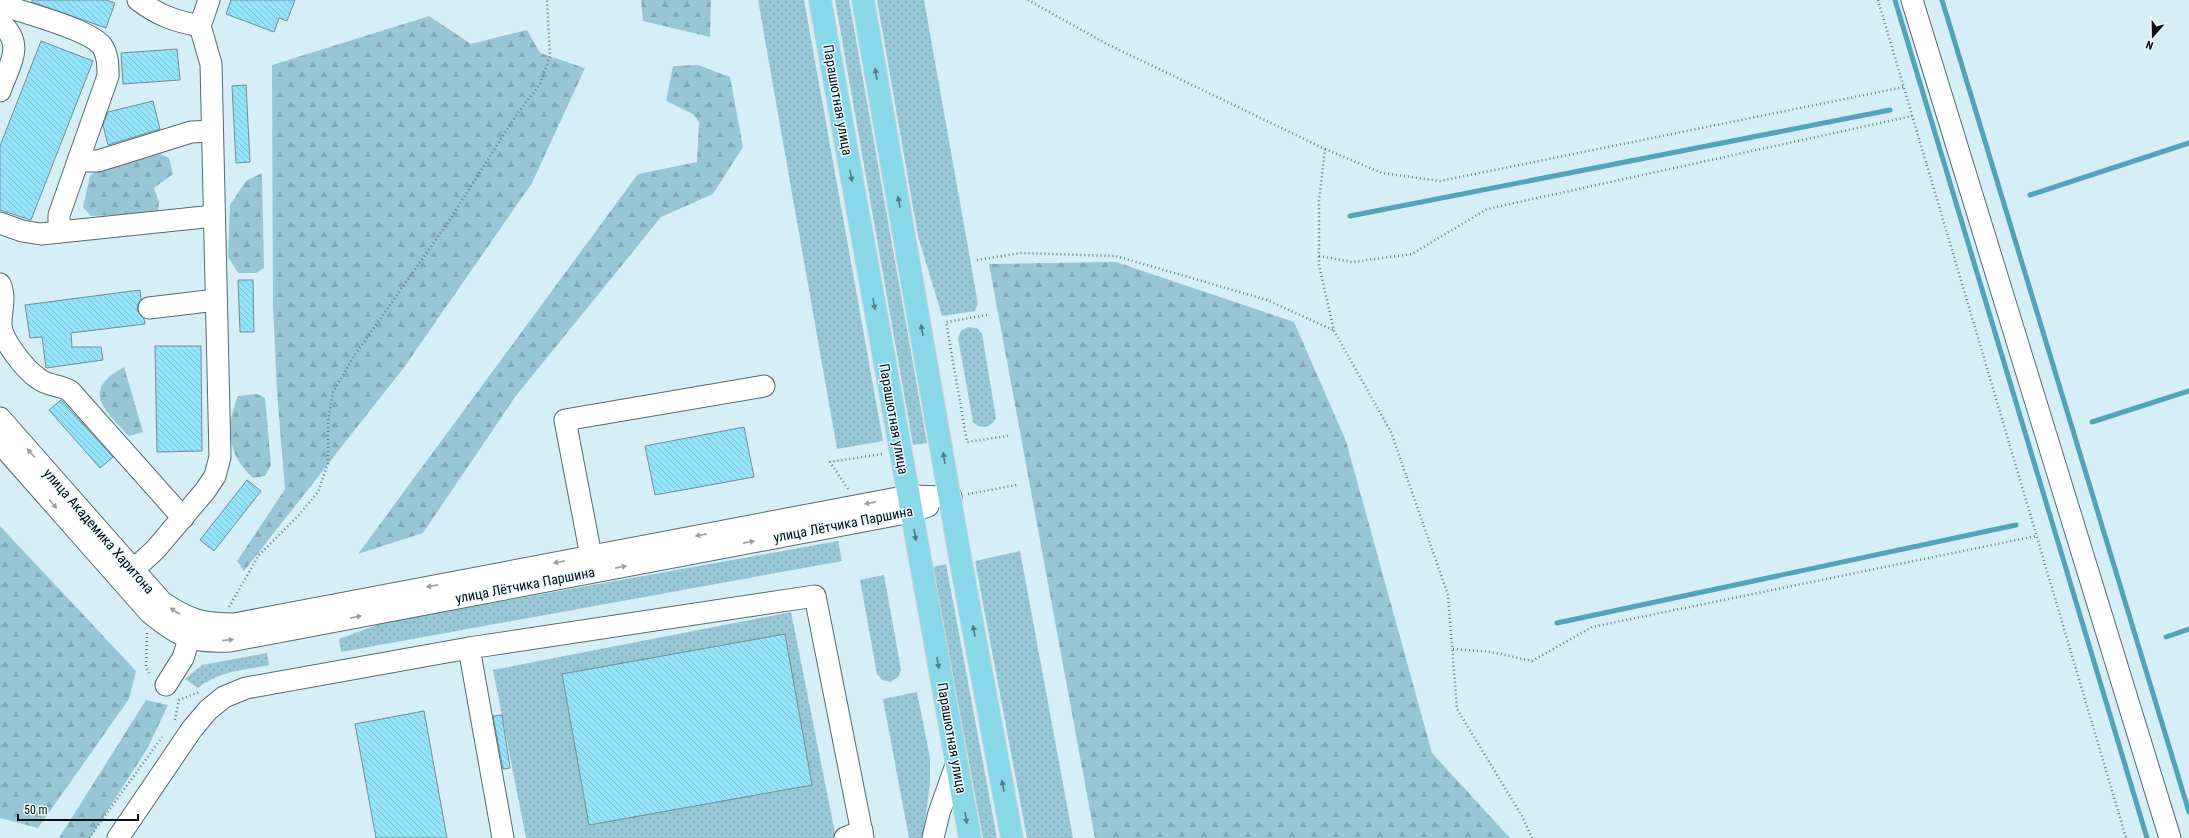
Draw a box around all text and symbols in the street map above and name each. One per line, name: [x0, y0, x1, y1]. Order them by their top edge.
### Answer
north arrow: [2133, 16, 2173, 56]
text: N: [2144, 38, 2155, 52]
street label: Парашютная улица: [820, 43, 856, 157]
one-way arrow: [873, 68, 879, 80]
one-way arrow: [849, 170, 855, 182]
one-way arrow: [896, 196, 902, 208]
one-way arrow: [871, 298, 877, 310]
one-way arrow: [919, 324, 925, 336]
street label: Парашютная улица: [876, 362, 912, 476]
one-way arrow: [27, 448, 36, 459]
one-way arrow: [941, 452, 947, 464]
street label: улица Академика Харитона: [40, 465, 158, 597]
one-way arrow: [49, 499, 58, 509]
one-way arrow: [864, 501, 876, 507]
street label: улица Лётчика Паршина: [772, 503, 914, 545]
one-way arrow: [913, 528, 919, 541]
one-way arrow: [695, 533, 707, 539]
one-way arrow: [743, 539, 755, 545]
one-way arrow: [553, 559, 566, 565]
one-way arrow: [615, 563, 627, 569]
street label: улица Лётчика Паршина: [454, 564, 596, 606]
one-way arrow: [426, 584, 438, 590]
one-way arrow: [170, 607, 181, 615]
one-way arrow: [350, 614, 362, 620]
one-way arrow: [971, 624, 977, 637]
one-way arrow: [222, 637, 234, 644]
one-way arrow: [935, 656, 941, 669]
street label: Парашютная улица: [934, 681, 970, 795]
one-way arrow: [1000, 780, 1006, 792]
scale bar: [18, 796, 138, 822]
text: 50 m: [24, 803, 48, 817]
one-way arrow: [963, 812, 969, 824]

